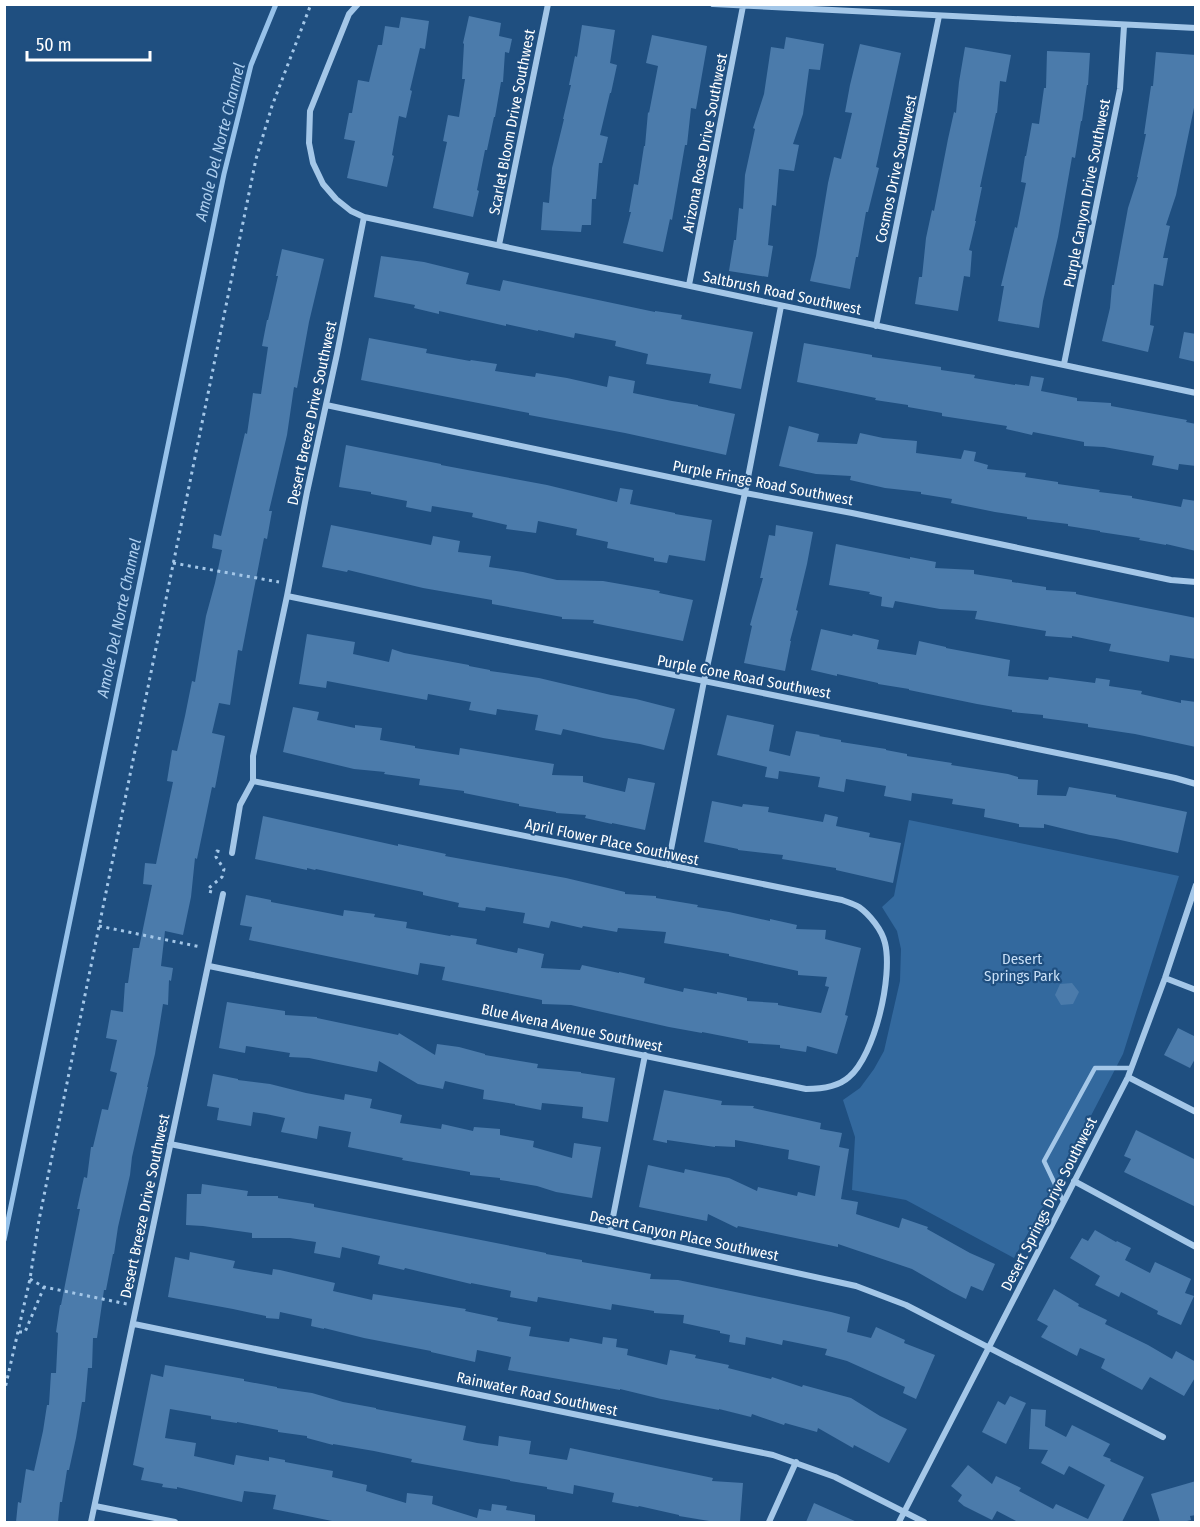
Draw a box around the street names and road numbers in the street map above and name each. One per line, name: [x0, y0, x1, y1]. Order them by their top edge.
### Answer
street label: Scarlet Bloom Drive Southwest: [485, 28, 539, 216]
street label: Arizona Rose Drive Southwest: [679, 52, 731, 234]
street label: Cosmos Drive Southwest: [872, 93, 920, 245]
street label: Purple Canyon Drive Southwest: [1060, 97, 1114, 289]
street label: Saltbrush Road Southwest: [701, 267, 863, 319]
street label: Desert Breeze Drive Southwest: [284, 319, 340, 507]
street label: Purple Fringe Road Southwest: [671, 457, 855, 509]
street label: Purple Cone Road Southwest: [656, 651, 832, 703]
street label: April Flower Place Southwest: [524, 815, 701, 869]
street label: Blue Avena Avenue Southwest: [480, 1000, 664, 1056]
street label: Desert Breeze Drive Southwest: [117, 1112, 173, 1300]
street label: Desert Springs Drive Southwest: [997, 1114, 1101, 1294]
street label: Desert Canyon Place Southwest: [588, 1207, 780, 1265]
street label: Rainwater Road Southwest: [455, 1368, 619, 1420]

